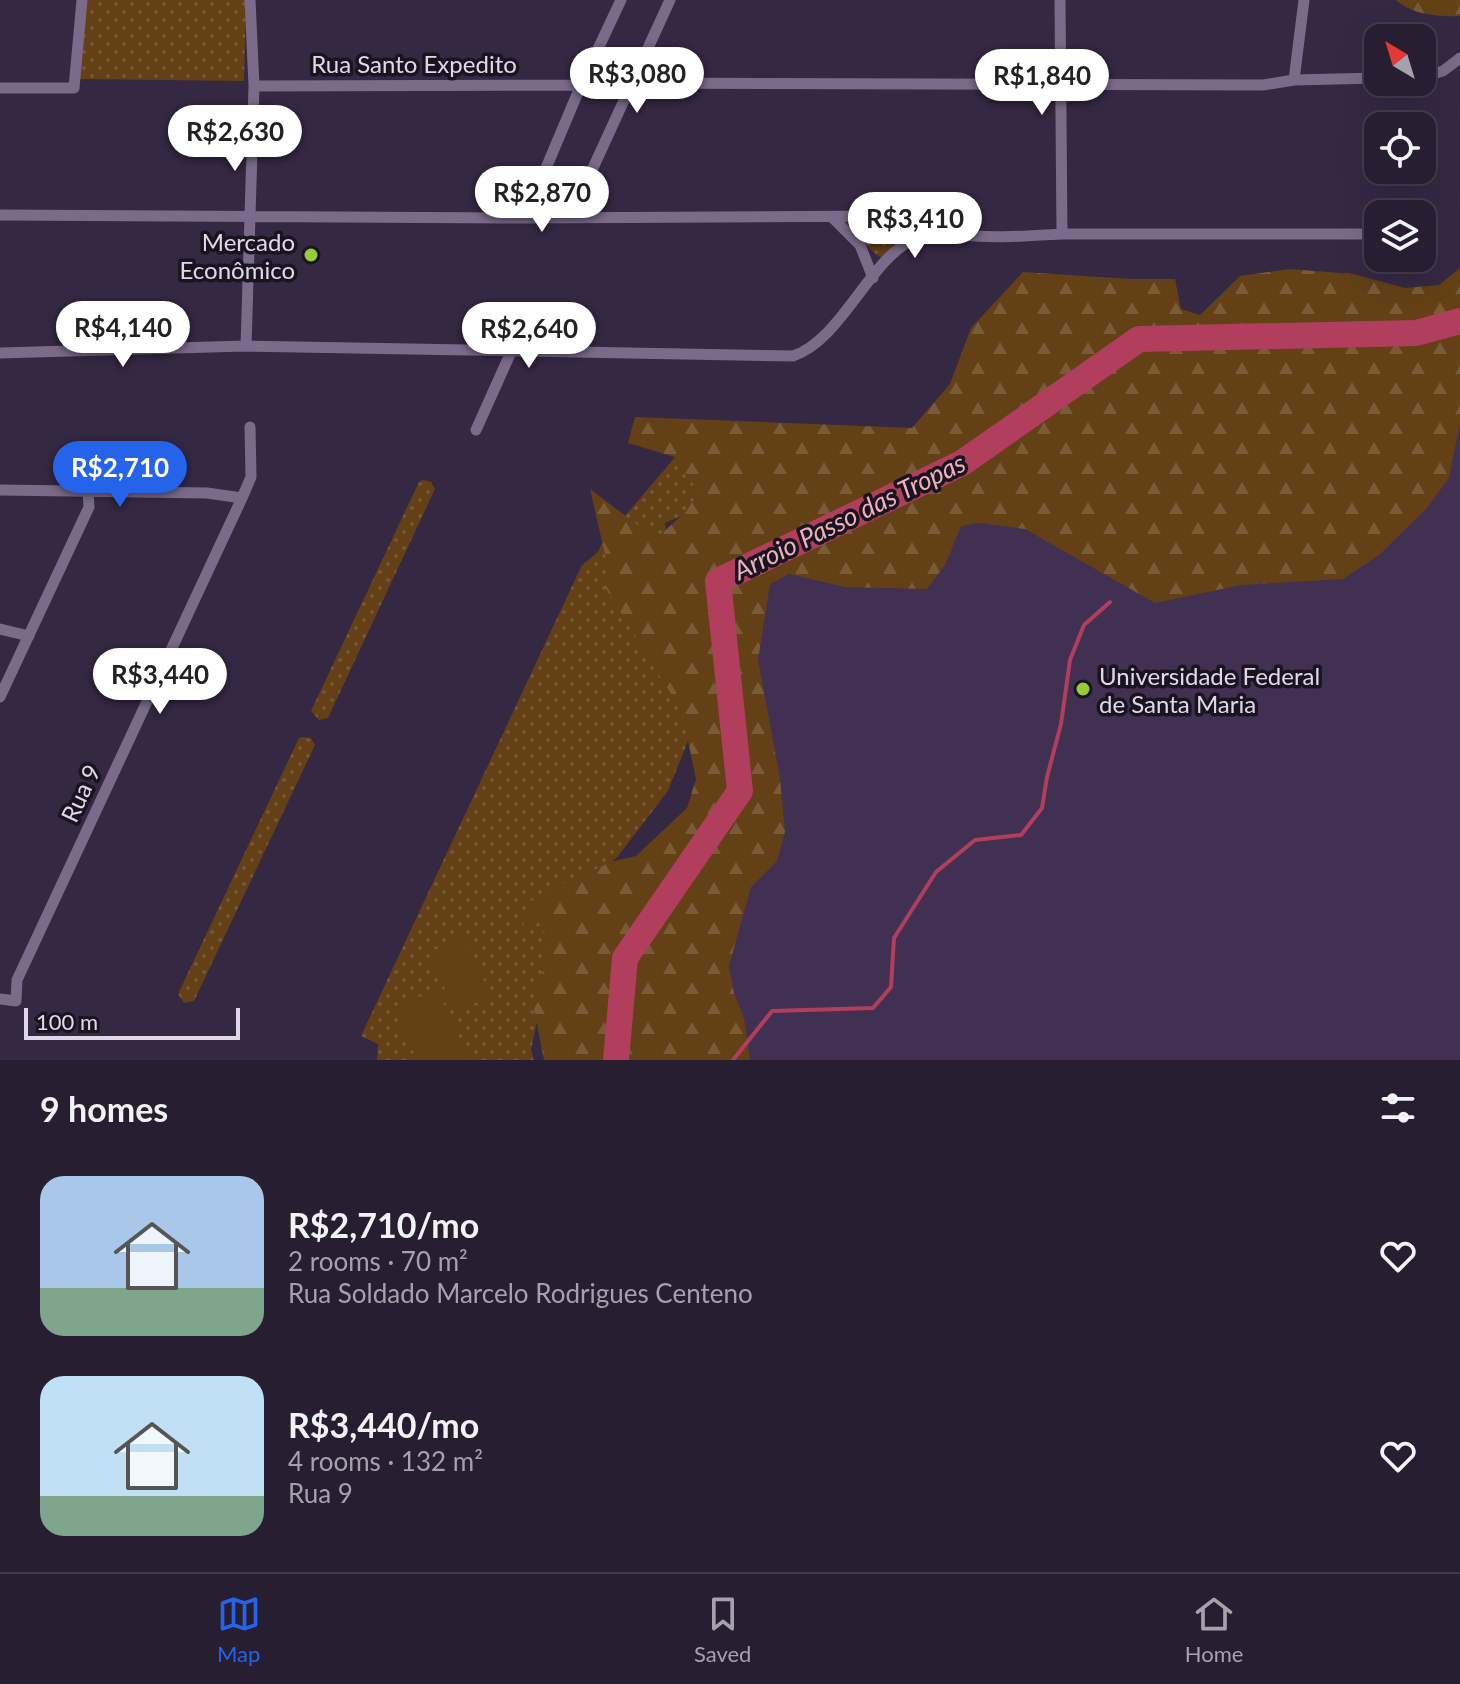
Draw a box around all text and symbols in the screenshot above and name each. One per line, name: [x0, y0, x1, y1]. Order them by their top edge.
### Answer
north arrow: [1364, 24, 1436, 96]
map controls: [1364, 24, 1436, 272]
pin: R$3,080: [563, 47, 711, 115]
street label: Rua Santo Expedito: [311, 49, 517, 78]
pin: R$1,840: [968, 49, 1116, 117]
text: R$3,080: [588, 57, 686, 89]
text: R$1,840: [993, 59, 1091, 91]
pin: R$2,630: [161, 105, 309, 173]
button: locate: [1364, 112, 1436, 184]
text: R$2,630: [186, 115, 284, 147]
pin: R$2,870: [468, 166, 616, 234]
text: R$2,870: [493, 176, 591, 208]
pin: R$3,410: [841, 192, 989, 260]
button: layers: [1364, 200, 1436, 272]
text: R$3,410: [866, 202, 964, 234]
place label: Mercado Econômico: [180, 227, 295, 284]
marker: Mercado Econômico: [302, 246, 320, 264]
pin: R$4,140: [49, 301, 197, 369]
pin: R$2,640: [455, 302, 603, 370]
text: R$4,140: [74, 311, 172, 343]
text: R$2,640: [480, 312, 578, 344]
pin: R$2,710: [46, 441, 194, 509]
water label: Arroio Passo das Tropas: [727, 446, 970, 586]
text: R$2,710: [71, 451, 169, 483]
pin: R$3,440: [86, 648, 234, 716]
text: R$3,440: [111, 658, 209, 690]
place label: Universidade Federal de Santa Maria: [1099, 661, 1320, 718]
marker: Universidade Federal de Santa Maria: [1074, 680, 1092, 698]
street label: Rua 9: [54, 760, 106, 826]
scale bar: [24, 1004, 240, 1040]
text: 100 m: [36, 1008, 98, 1035]
icon: filters: [1376, 1086, 1420, 1130]
text: 9 homes: [40, 1088, 168, 1129]
text: R$2,710/mo: [288, 1204, 479, 1245]
icon: home: [104, 1208, 200, 1304]
icon: heart: [1376, 1234, 1420, 1278]
text: 2 rooms · 70 m²: [288, 1245, 468, 1277]
text: Rua Soldado Marcelo Rodrigues Centeno: [288, 1277, 753, 1309]
text: R$3,440/mo: [288, 1404, 479, 1445]
icon: home: [104, 1408, 200, 1504]
icon: heart: [1376, 1434, 1420, 1478]
text: 4 rooms · 132 m²: [288, 1445, 483, 1477]
text: Rua 9: [288, 1477, 353, 1509]
tab: Map: [217, 1592, 261, 1667]
tab: Saved: [694, 1592, 751, 1667]
tab: Home: [1185, 1592, 1243, 1667]

